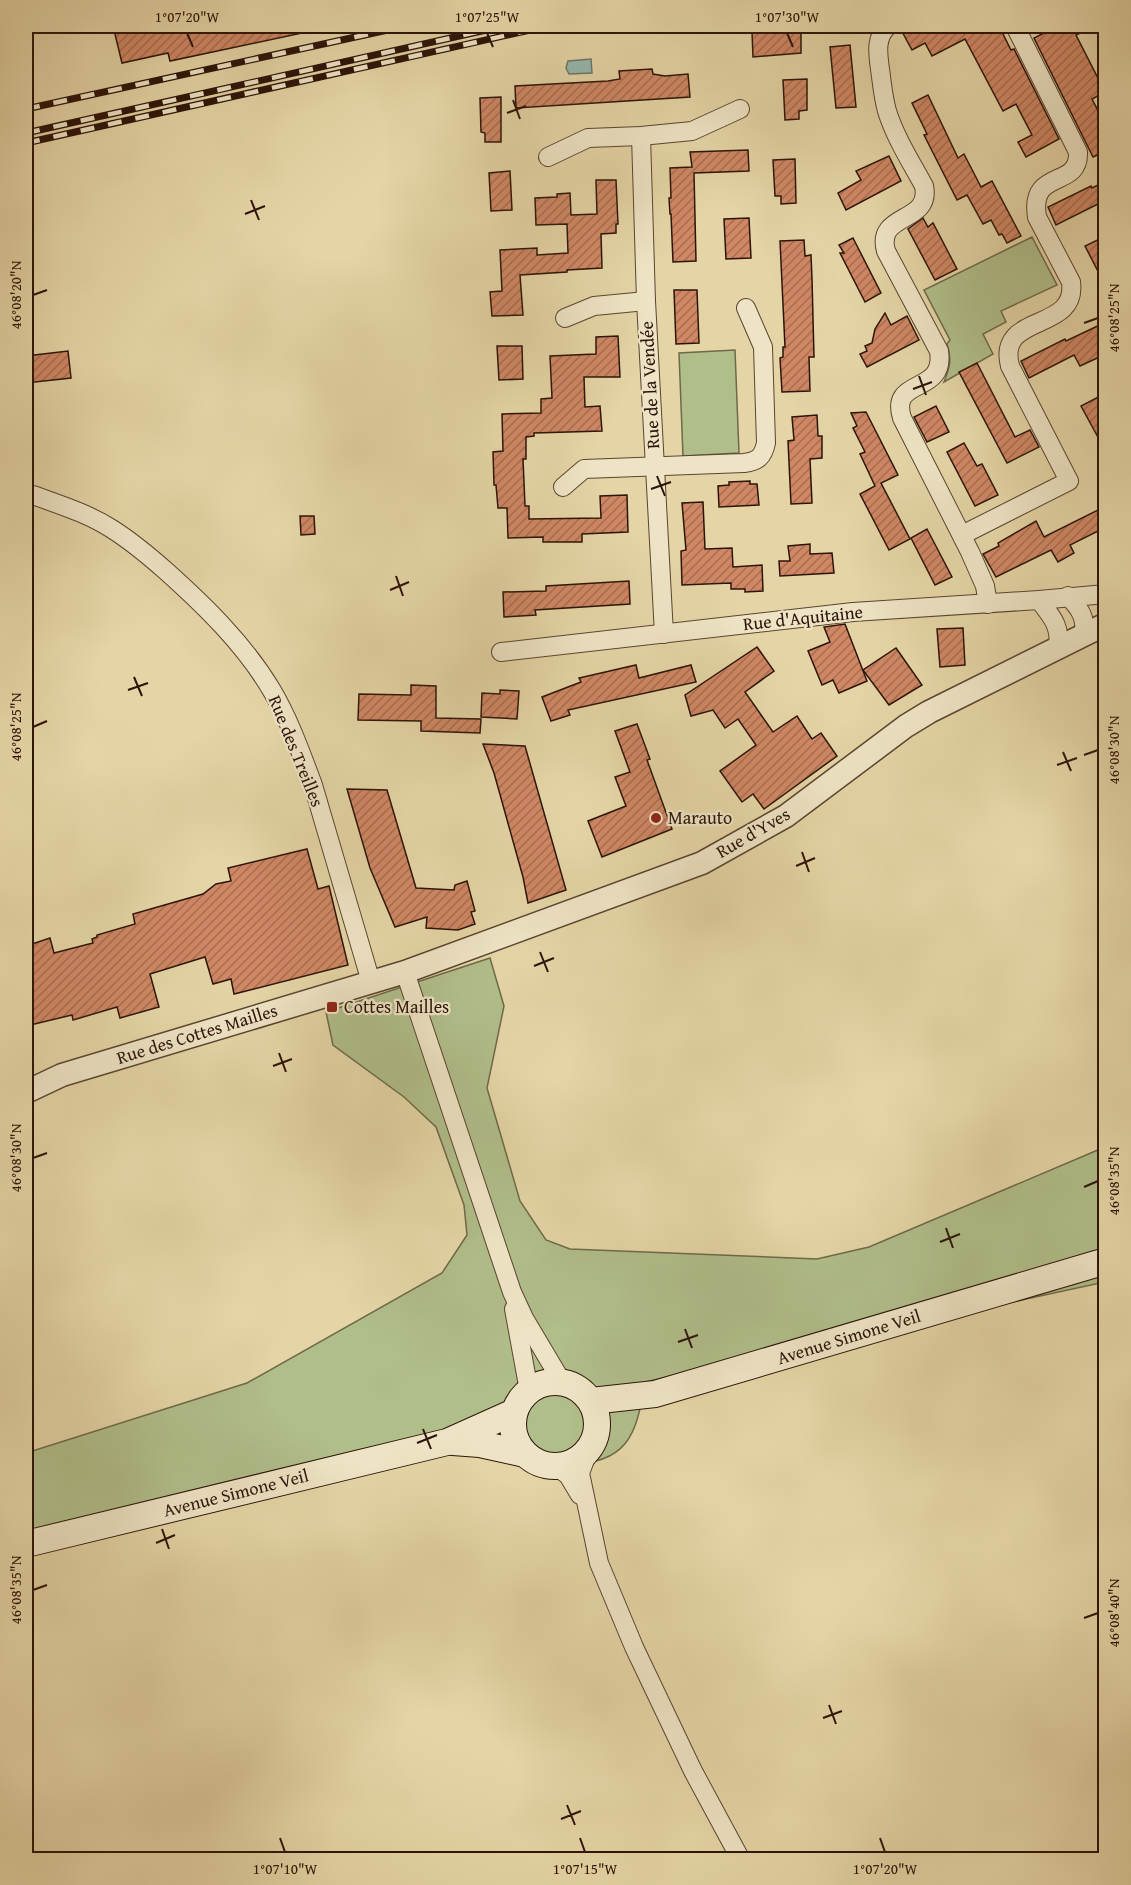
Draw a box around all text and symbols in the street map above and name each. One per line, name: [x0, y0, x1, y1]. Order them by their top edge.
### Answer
text: 1°07'20"W: [155, 6, 220, 27]
text: 1°07'25"W: [455, 6, 520, 27]
text: 1°07'30"W: [755, 6, 820, 27]
text: 46°08'20"N: [5, 260, 26, 329]
text: 46°08'25"N: [1103, 283, 1124, 352]
street label: Rue de la Vendée: [633, 320, 666, 450]
street label: Rue d'Aquitaine: [742, 598, 864, 637]
street label: Rue des Treilles: [262, 691, 331, 811]
text: 46°08'25"N: [5, 692, 26, 761]
text: 46°08'30"N: [1103, 715, 1124, 784]
street label: Rue d'Yves: [711, 800, 795, 865]
place label: Marauto: [668, 804, 732, 831]
marker: Marauto: [649, 811, 663, 825]
place label: Cottes Mailles: [344, 993, 449, 1020]
street label: Rue des Cottes Mailles: [113, 996, 281, 1071]
marker: Cottes Mailles: [325, 1000, 339, 1014]
text: 46°08'30"N: [5, 1123, 26, 1192]
text: 46°08'35"N: [1103, 1146, 1124, 1215]
street label: Avenue Simone Veil: [774, 1302, 924, 1371]
street label: Avenue Simone Veil: [160, 1461, 311, 1524]
text: 46°08'35"N: [5, 1555, 26, 1624]
text: 46°08'40"N: [1103, 1578, 1124, 1647]
text: 1°07'10"W: [253, 1858, 318, 1879]
text: 1°07'15"W: [553, 1858, 618, 1879]
text: 1°07'20"W: [853, 1858, 918, 1879]

